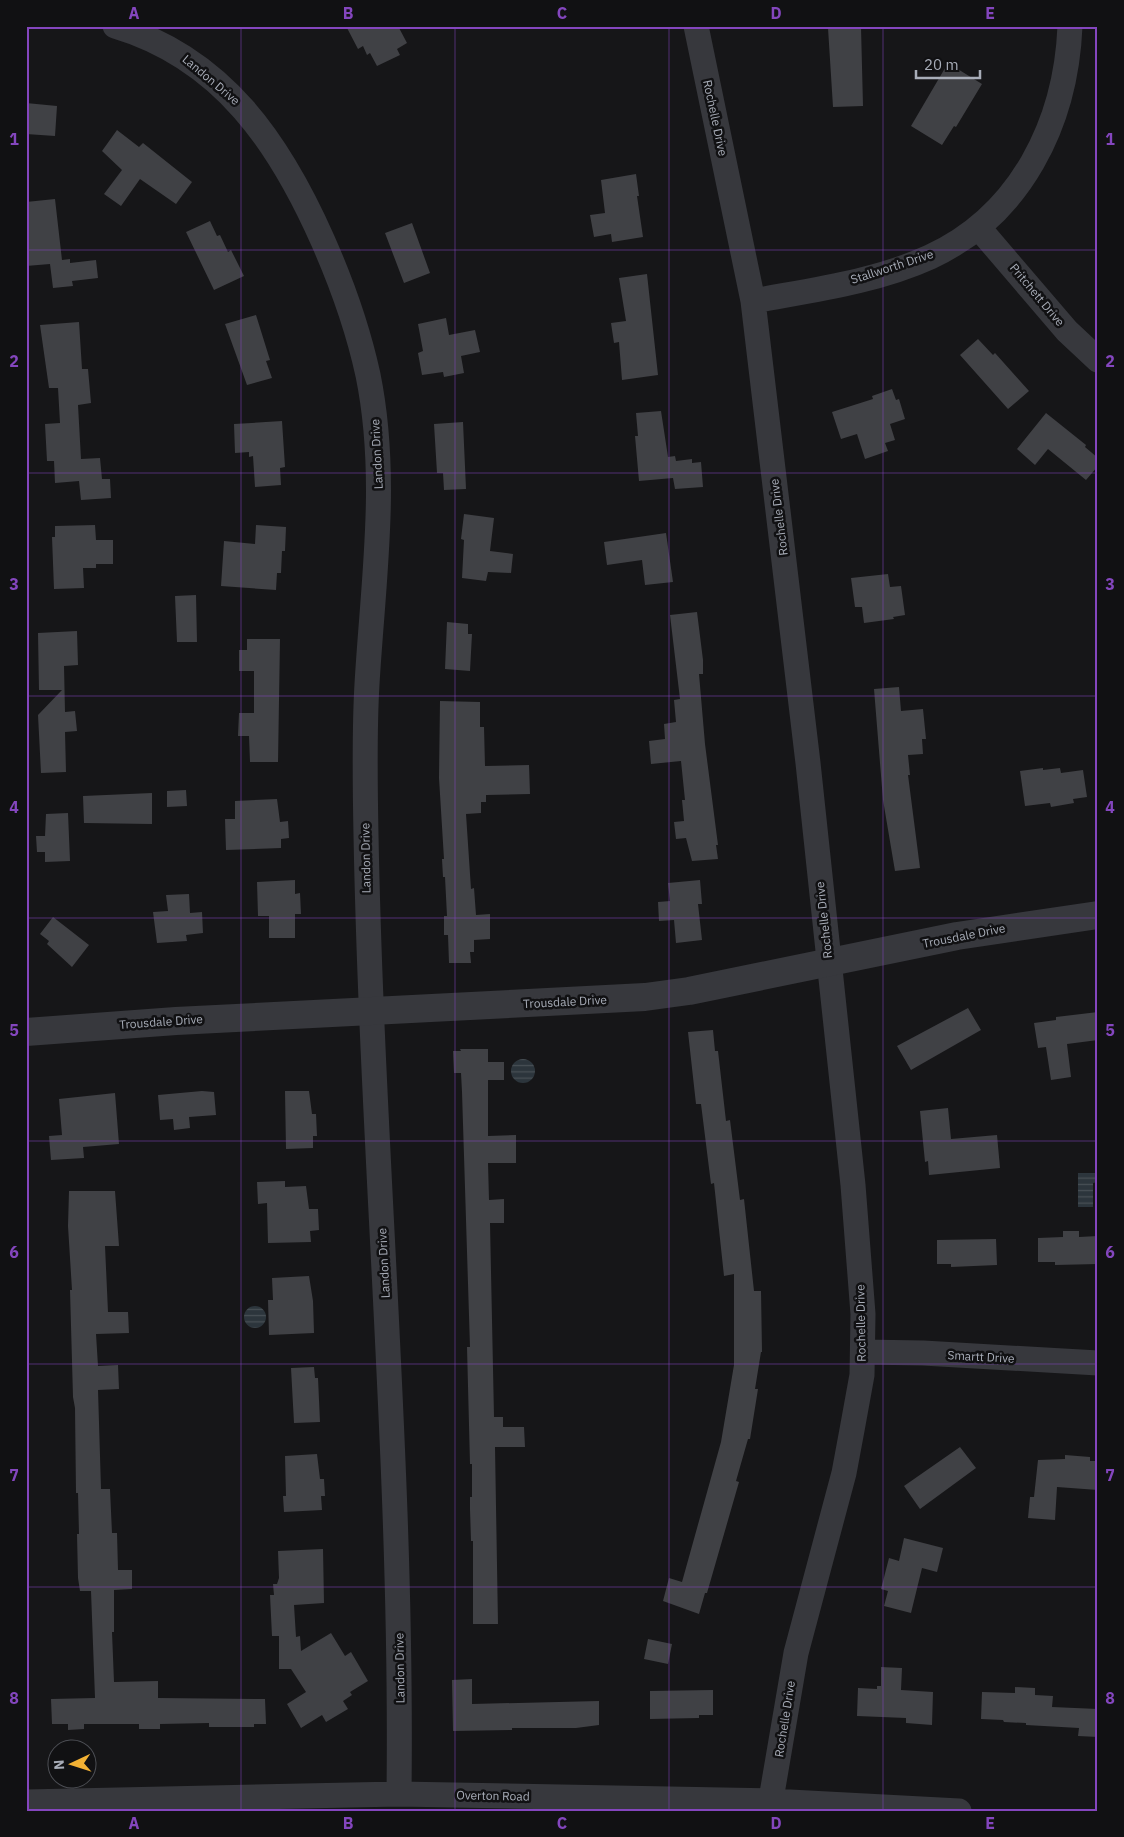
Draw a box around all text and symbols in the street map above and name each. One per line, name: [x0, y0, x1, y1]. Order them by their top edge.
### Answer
text: A: [129, 3, 140, 23]
text: B: [343, 3, 354, 23]
text: C: [557, 3, 567, 23]
text: D: [770, 3, 782, 23]
text: E: [985, 3, 995, 23]
scale bar: [916, 48, 980, 80]
street label: Landon Drive: [180, 51, 243, 108]
text: 20 m: [924, 55, 959, 74]
street label: Rochelle Drive: [700, 78, 731, 158]
text: 1: [9, 129, 19, 149]
text: 1: [1105, 129, 1115, 149]
street label: Stallworth Drive: [849, 246, 935, 287]
street label: Pritchett Drive: [1007, 260, 1068, 329]
text: 2: [9, 351, 19, 371]
text: 2: [1105, 351, 1115, 371]
street label: Landon Drive: [367, 418, 386, 490]
street label: Rochelle Drive: [766, 477, 791, 556]
text: 3: [9, 574, 19, 594]
text: 3: [1105, 574, 1115, 594]
text: 4: [9, 797, 19, 817]
text: 4: [1105, 797, 1115, 817]
street label: Landon Drive: [357, 822, 374, 893]
street label: Rochelle Drive: [812, 880, 835, 959]
street label: Trousdale Drive: [921, 920, 1007, 951]
street label: Trousdale Drive: [523, 992, 608, 1011]
street label: Trousdale Drive: [119, 1011, 204, 1032]
text: 5: [9, 1020, 19, 1040]
text: 5: [1105, 1020, 1115, 1040]
street label: Landon Drive: [374, 1227, 393, 1299]
text: 6: [9, 1242, 19, 1262]
text: 6: [1105, 1242, 1115, 1262]
street label: Rochelle Drive: [852, 1284, 869, 1362]
street label: Smartt Drive: [947, 1347, 1015, 1366]
text: 7: [9, 1465, 19, 1485]
text: 7: [1105, 1465, 1115, 1485]
street label: Landon Drive: [391, 1632, 408, 1703]
street label: Rochelle Drive: [771, 1679, 798, 1758]
text: 8: [9, 1688, 19, 1708]
text: 8: [1105, 1688, 1115, 1708]
north arrow: [48, 1740, 98, 1790]
text: N: [50, 1759, 68, 1771]
street label: Overton Road: [456, 1787, 530, 1804]
text: A: [129, 1813, 140, 1833]
text: B: [343, 1813, 354, 1833]
text: C: [557, 1813, 567, 1833]
text: D: [770, 1813, 782, 1833]
text: E: [985, 1813, 995, 1833]

